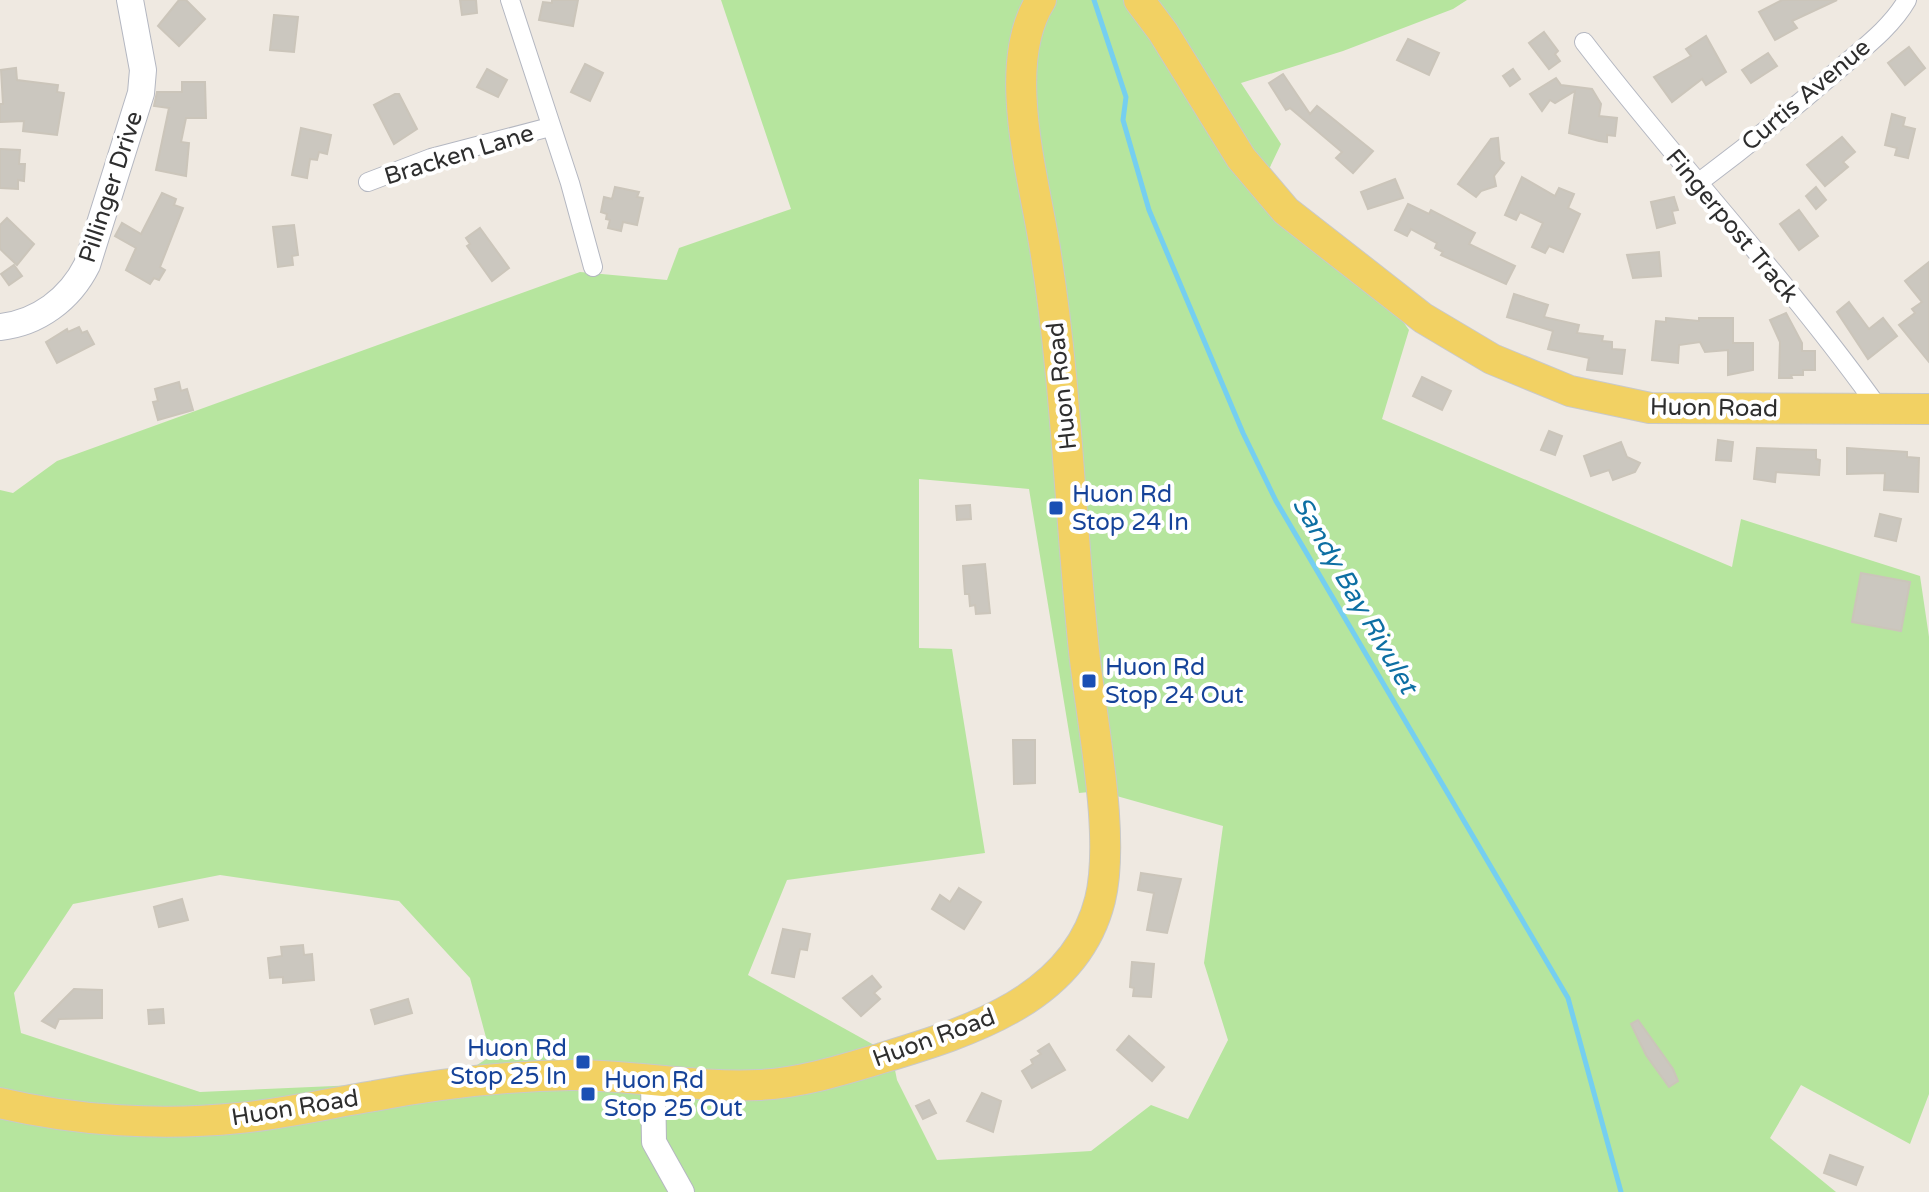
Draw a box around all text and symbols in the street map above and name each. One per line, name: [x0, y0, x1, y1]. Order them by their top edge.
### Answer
street label: Curtis Avenue: [1736, 33, 1876, 157]
street label: Pillinger Drive: [73, 108, 149, 266]
street label: Bracken Lane: [381, 119, 537, 191]
street label: Fingerpost Track: [1659, 143, 1805, 309]
street label: Huon Road: [1041, 321, 1083, 451]
street label: Huon Road: [1650, 392, 1778, 424]
place label: Huon Rd Stop 24 In: [1072, 480, 1189, 537]
water label: Sandy Bay Rivulet: [1286, 491, 1426, 702]
marker: Huon Rd Stop 24 In: [1047, 499, 1065, 517]
place label: Huon Rd Stop 24 Out: [1105, 653, 1244, 710]
marker: Huon Rd Stop 24 Out: [1080, 672, 1098, 690]
street label: Huon Road: [869, 1002, 999, 1074]
place label: Huon Rd Stop 25 In: [450, 1034, 567, 1091]
marker: Huon Rd Stop 25 In: [574, 1053, 592, 1071]
place label: Huon Rd Stop 25 Out: [604, 1066, 743, 1123]
street label: Huon Road: [229, 1084, 361, 1132]
marker: Huon Rd Stop 25 Out: [579, 1085, 597, 1103]

